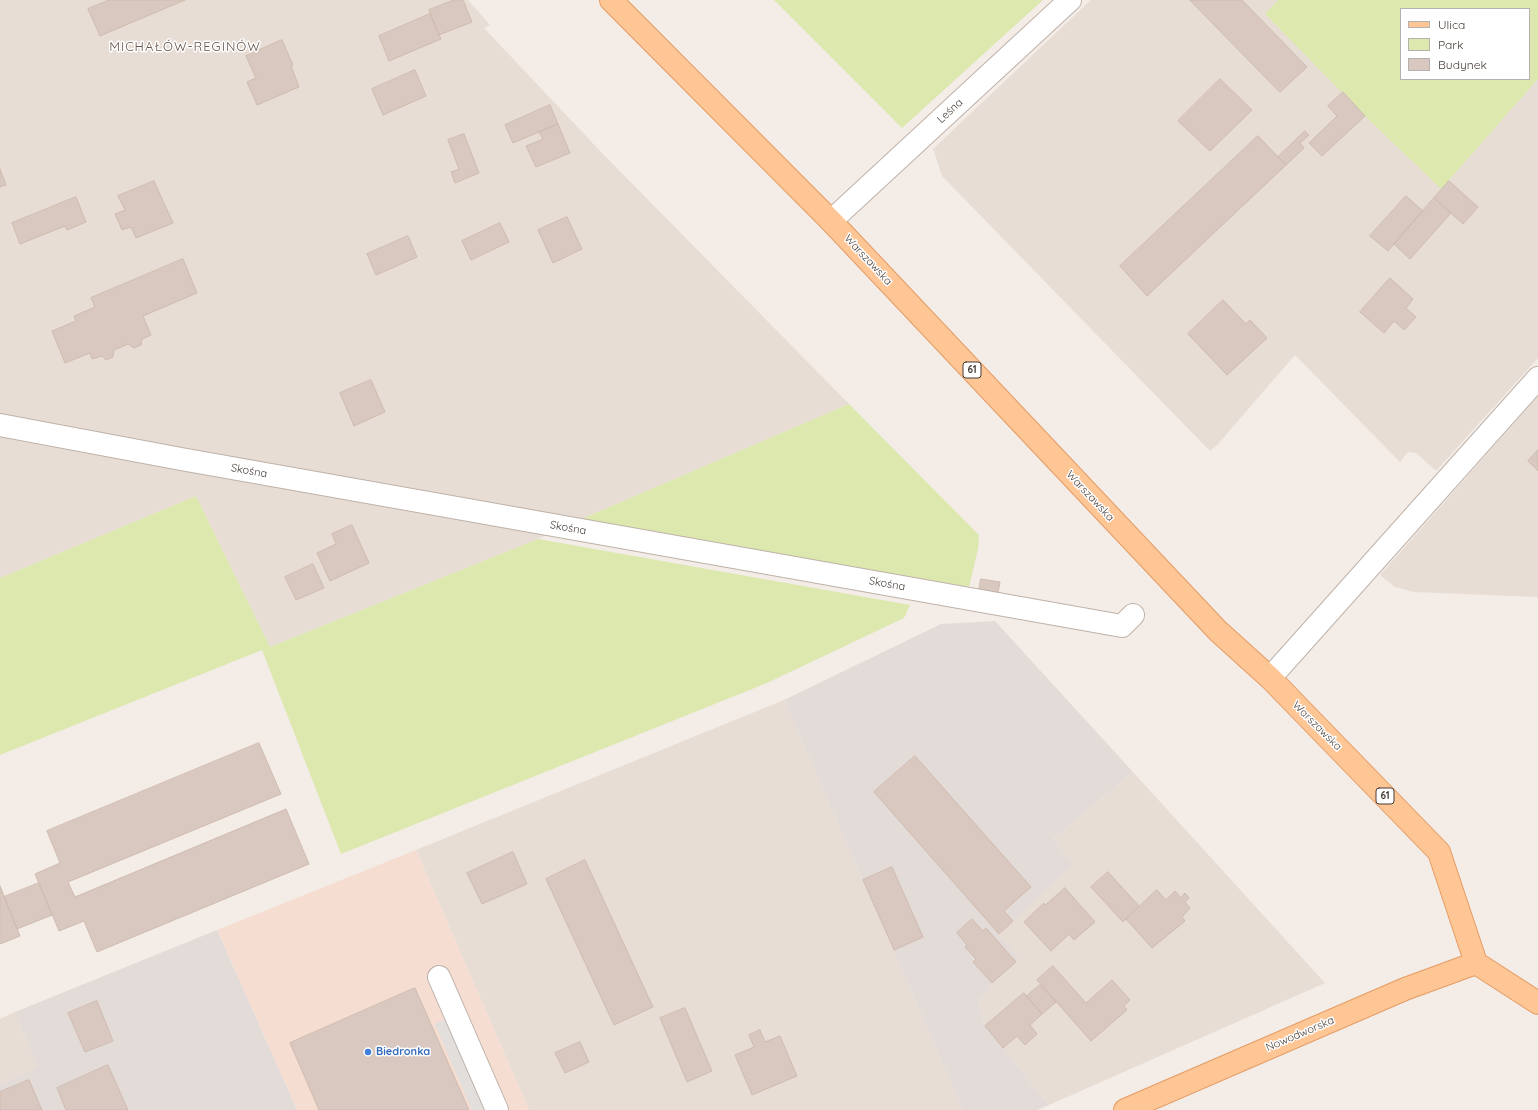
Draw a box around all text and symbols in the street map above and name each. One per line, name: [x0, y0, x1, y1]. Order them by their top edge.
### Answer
legend: [1400, 8, 1530, 80]
text: Ulica: [1438, 17, 1465, 32]
text: Park: [1438, 37, 1463, 52]
district label: MICHAŁÓW-REGINÓW: [109, 39, 261, 55]
text: Budynek: [1438, 57, 1487, 72]
street label: Leśna: [934, 96, 966, 126]
street label: Warszawska: [841, 232, 895, 288]
road number: 61: [963, 362, 981, 378]
street label: Skośna: [230, 461, 268, 481]
street label: Warszawska: [1063, 468, 1117, 524]
street label: Skośna: [549, 518, 587, 538]
street label: Skośna: [868, 574, 906, 594]
street label: Warszawska: [1290, 699, 1344, 753]
road number: 61: [1376, 788, 1394, 804]
street label: Nowodworska: [1264, 1014, 1336, 1054]
place label: Biedronka: [376, 1045, 430, 1059]
marker: Biedronka: [363, 1047, 373, 1057]

